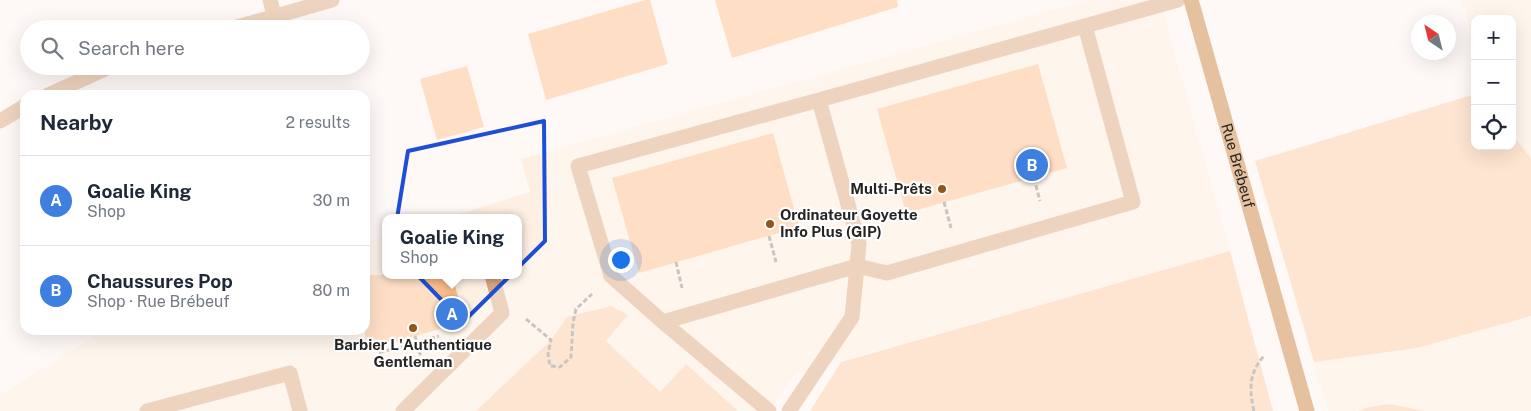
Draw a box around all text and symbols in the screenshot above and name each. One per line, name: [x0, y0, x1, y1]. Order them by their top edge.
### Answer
north arrow: [1411, 15, 1456, 60]
map controls: [1471, 15, 1516, 150]
button: +: [1471, 15, 1516, 60]
search box: [20, 20, 370, 75]
icon: search: [38, 34, 66, 62]
text: Search here: [78, 37, 185, 59]
button: −: [1471, 60, 1516, 105]
button: locate: [1471, 105, 1516, 150]
text: Nearby: [40, 110, 113, 135]
text: 2 results: [285, 113, 350, 132]
street label: Rue Brébeuf: [1218, 121, 1258, 210]
pin: B: [1016, 146, 1048, 184]
text: Goalie King: [87, 180, 191, 202]
place label: Multi-Prêts: [850, 180, 932, 197]
marker: Multi-Prêts: [936, 183, 948, 195]
text: A: [50, 191, 62, 210]
text: 30 m: [313, 191, 350, 210]
text: Shop: [87, 202, 126, 221]
place label: Ordinateur Goyette Info Plus (GIP): [780, 206, 918, 240]
popup: [382, 214, 522, 279]
marker: Ordinateur Goyette Info Plus (GIP): [764, 218, 776, 230]
text: Goalie King: [400, 226, 504, 248]
your location: [608, 247, 634, 273]
text: Shop: [400, 248, 438, 267]
text: Chaussures Pop: [87, 270, 233, 292]
text: B: [51, 281, 61, 300]
text: 80 m: [312, 281, 350, 300]
text: Shop · Rue Brébeuf: [87, 292, 230, 311]
pin: A: [436, 295, 468, 333]
marker: Barbier L'Authentique Gentleman: [407, 322, 419, 334]
place label: Barbier L'Authentique Gentleman: [334, 336, 492, 370]

